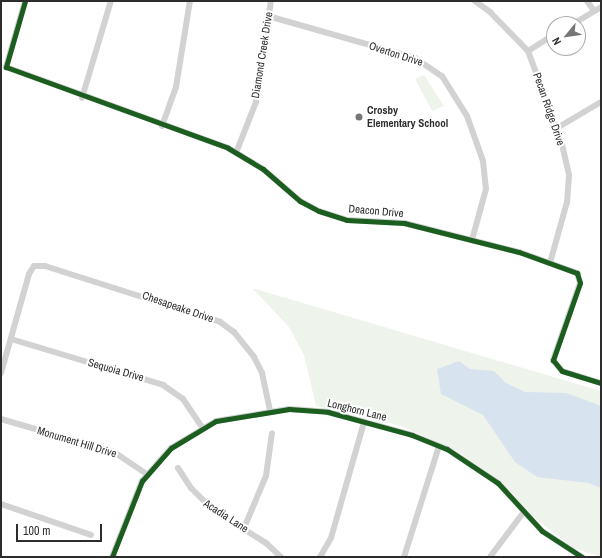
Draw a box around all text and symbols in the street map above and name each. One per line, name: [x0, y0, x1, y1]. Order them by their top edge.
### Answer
street label: Diamond Creek Drive: [249, 11, 275, 99]
north arrow: [546, 16, 586, 56]
text: N: [549, 35, 564, 48]
street label: Overton Drive: [367, 39, 425, 69]
street label: Pecan Ridge Drive: [530, 71, 568, 147]
place label: Crosby Elementary School: [367, 104, 448, 130]
marker: Crosby Elementary School: [354, 112, 364, 122]
street label: Deacon Drive: [348, 202, 404, 220]
street label: Chesapeake Drive: [141, 289, 215, 325]
street label: Sequoia Drive: [86, 356, 146, 384]
street label: Longhorn Lane: [326, 396, 388, 424]
street label: Monument Hill Drive: [36, 424, 118, 460]
street label: Acadia Lane: [201, 497, 251, 535]
scale bar: [18, 516, 104, 542]
text: 100 m: [23, 523, 50, 539]

